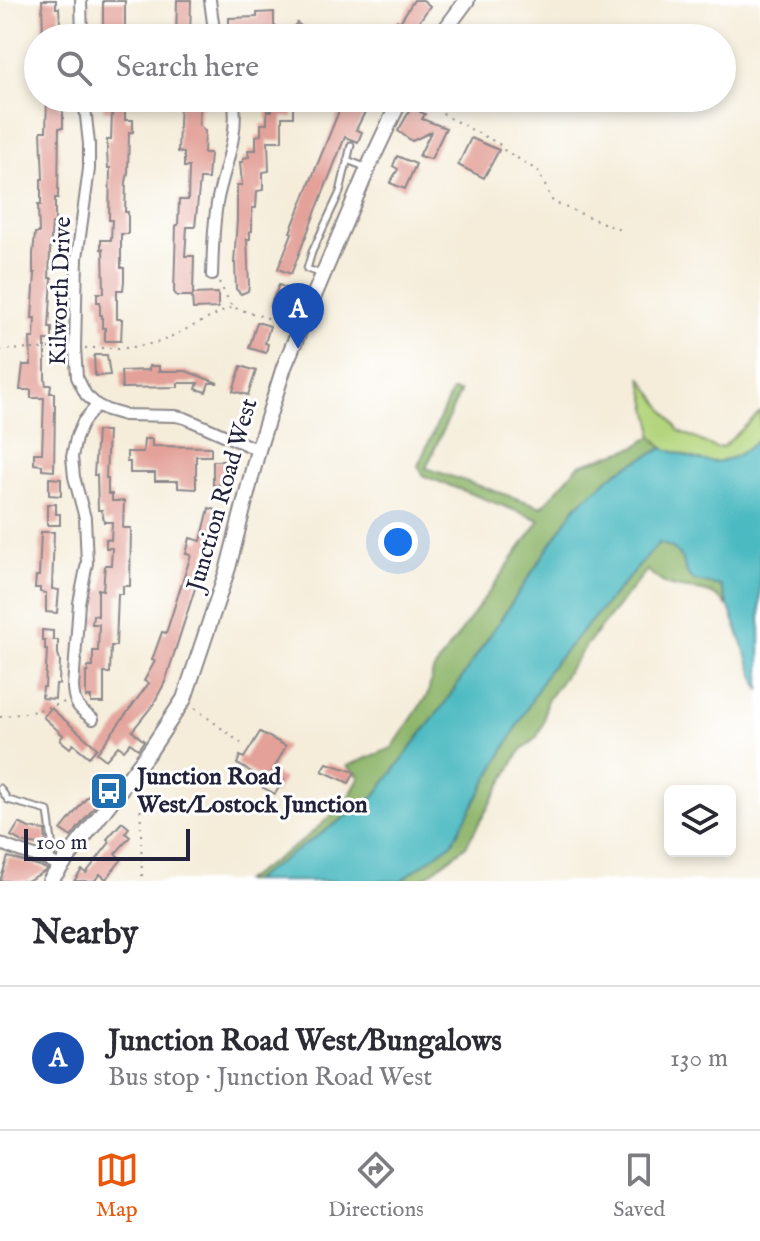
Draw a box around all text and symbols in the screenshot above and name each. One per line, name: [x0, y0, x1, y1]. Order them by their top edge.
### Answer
search box: [24, 24, 736, 112]
icon: search: [52, 46, 96, 90]
text: Search here: [116, 49, 259, 87]
street label: Kilworth Drive: [43, 216, 79, 366]
pin: A: [272, 283, 324, 349]
street label: Junction Road West: [180, 395, 265, 598]
your location: [378, 522, 418, 562]
place label: Junction Road West/Lostock Junction: [134, 762, 368, 821]
bus stop icon: Junction Road West/Lostock Junction: [88, 770, 130, 812]
map controls: [664, 785, 736, 857]
button: layers: [664, 785, 736, 857]
scale bar: [24, 825, 190, 861]
text: 100 m: [36, 829, 88, 857]
text: Nearby: [32, 912, 138, 955]
text: Junction Road West/Bungalows: [108, 1023, 502, 1061]
text: A: [49, 1042, 67, 1075]
text: 130 m: [670, 1042, 728, 1075]
text: Bus stop · Junction Road West: [108, 1061, 432, 1094]
tab: Map: [95, 1148, 139, 1224]
tab: Directions: [328, 1148, 424, 1224]
tab: Saved: [613, 1148, 665, 1224]

